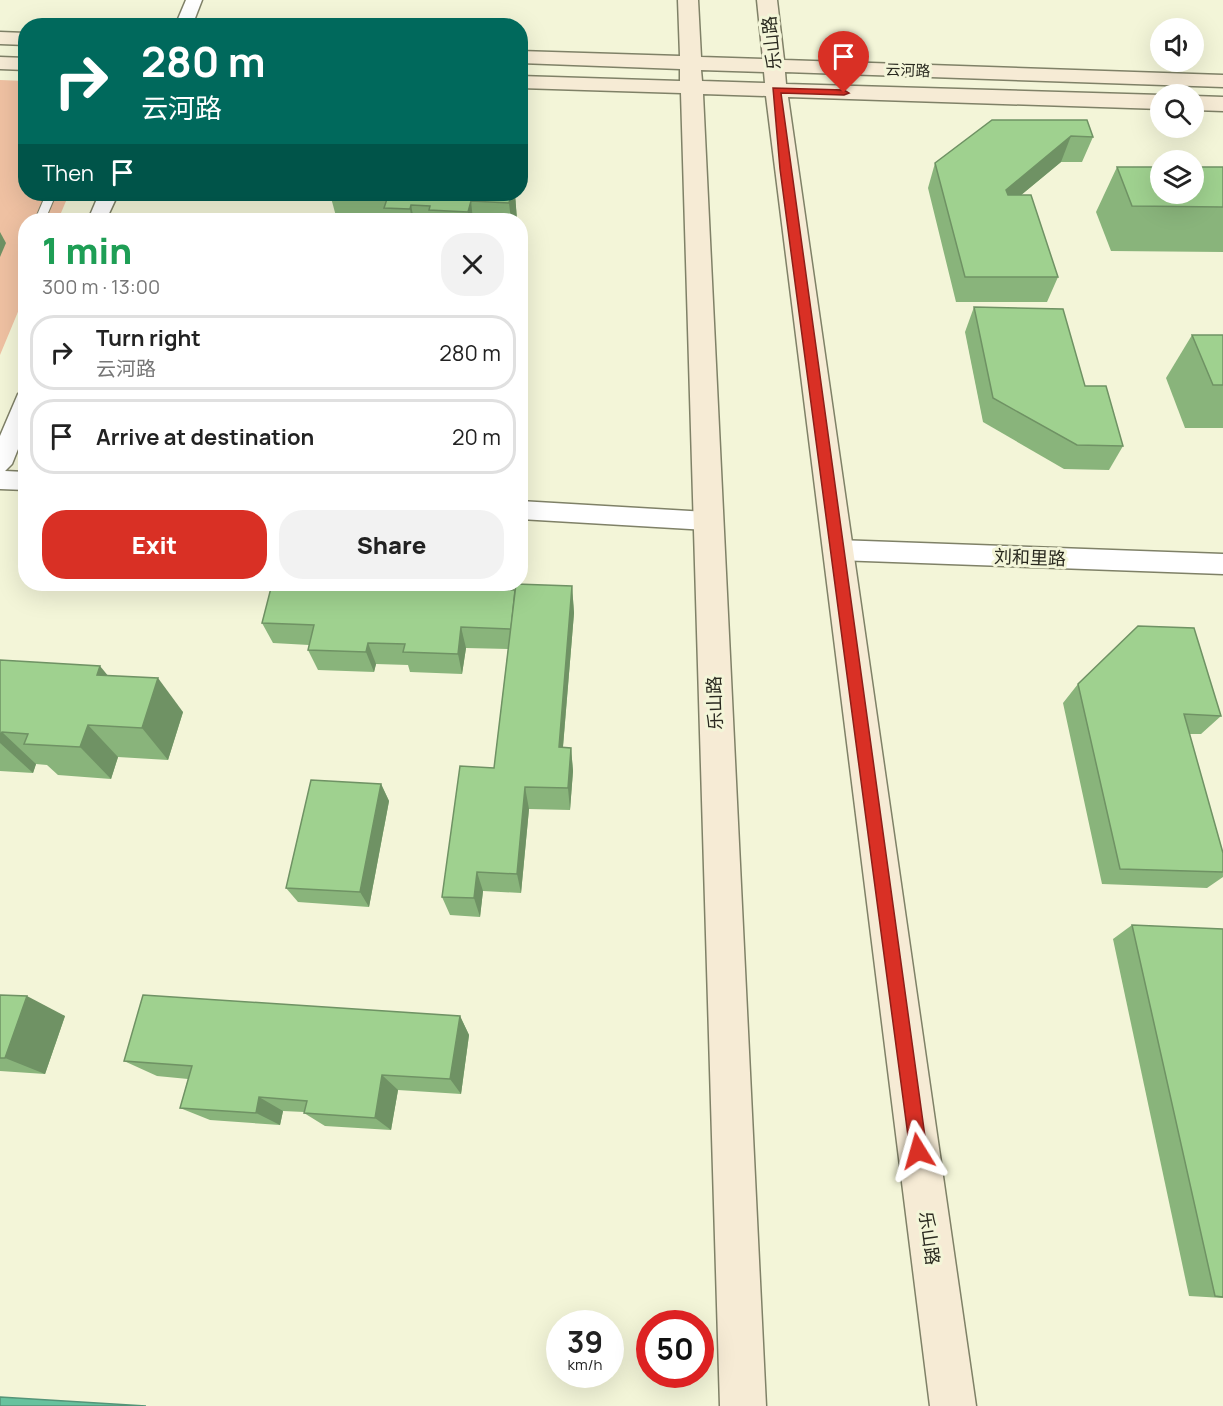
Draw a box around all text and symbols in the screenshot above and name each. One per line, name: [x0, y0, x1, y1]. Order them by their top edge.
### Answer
street label: 乐山路: [756, 15, 786, 71]
map controls: [1150, 18, 1204, 204]
button: sound: [1150, 18, 1204, 72]
pin: [818, 31, 869, 93]
text: 280 m: [141, 32, 266, 90]
icon: arrive: [827, 40, 860, 73]
icon: right: [42, 42, 120, 120]
street label: 云河路: [885, 59, 931, 81]
button: search: [1150, 84, 1204, 138]
text: 云河路: [141, 89, 222, 126]
button: layers: [1150, 150, 1204, 204]
icon: arrive: [106, 156, 139, 189]
text: Then: [42, 158, 94, 188]
text: 1 min: [42, 226, 132, 275]
button: close: [441, 233, 504, 296]
text: 300 m · 13:00: [42, 273, 160, 300]
text: Turn right: [96, 323, 201, 353]
icon: right: [45, 336, 78, 369]
text: 280 m: [439, 338, 501, 368]
text: 云河路: [96, 355, 156, 382]
icon: arrive: [45, 420, 78, 453]
text: Arrive at destination: [96, 422, 314, 452]
text: 20 m: [452, 422, 501, 452]
button: Exit: [42, 510, 267, 579]
button: Share: [279, 510, 504, 579]
street label: 刘和里路: [994, 544, 1066, 570]
street label: 乐山路: [701, 676, 727, 730]
position arrow: [886, 1119, 950, 1183]
street label: 乐山路: [914, 1210, 946, 1266]
speed limit sign: 50: [636, 1310, 714, 1388]
text: 39: [567, 1321, 603, 1362]
text: km/h: [568, 1354, 602, 1375]

